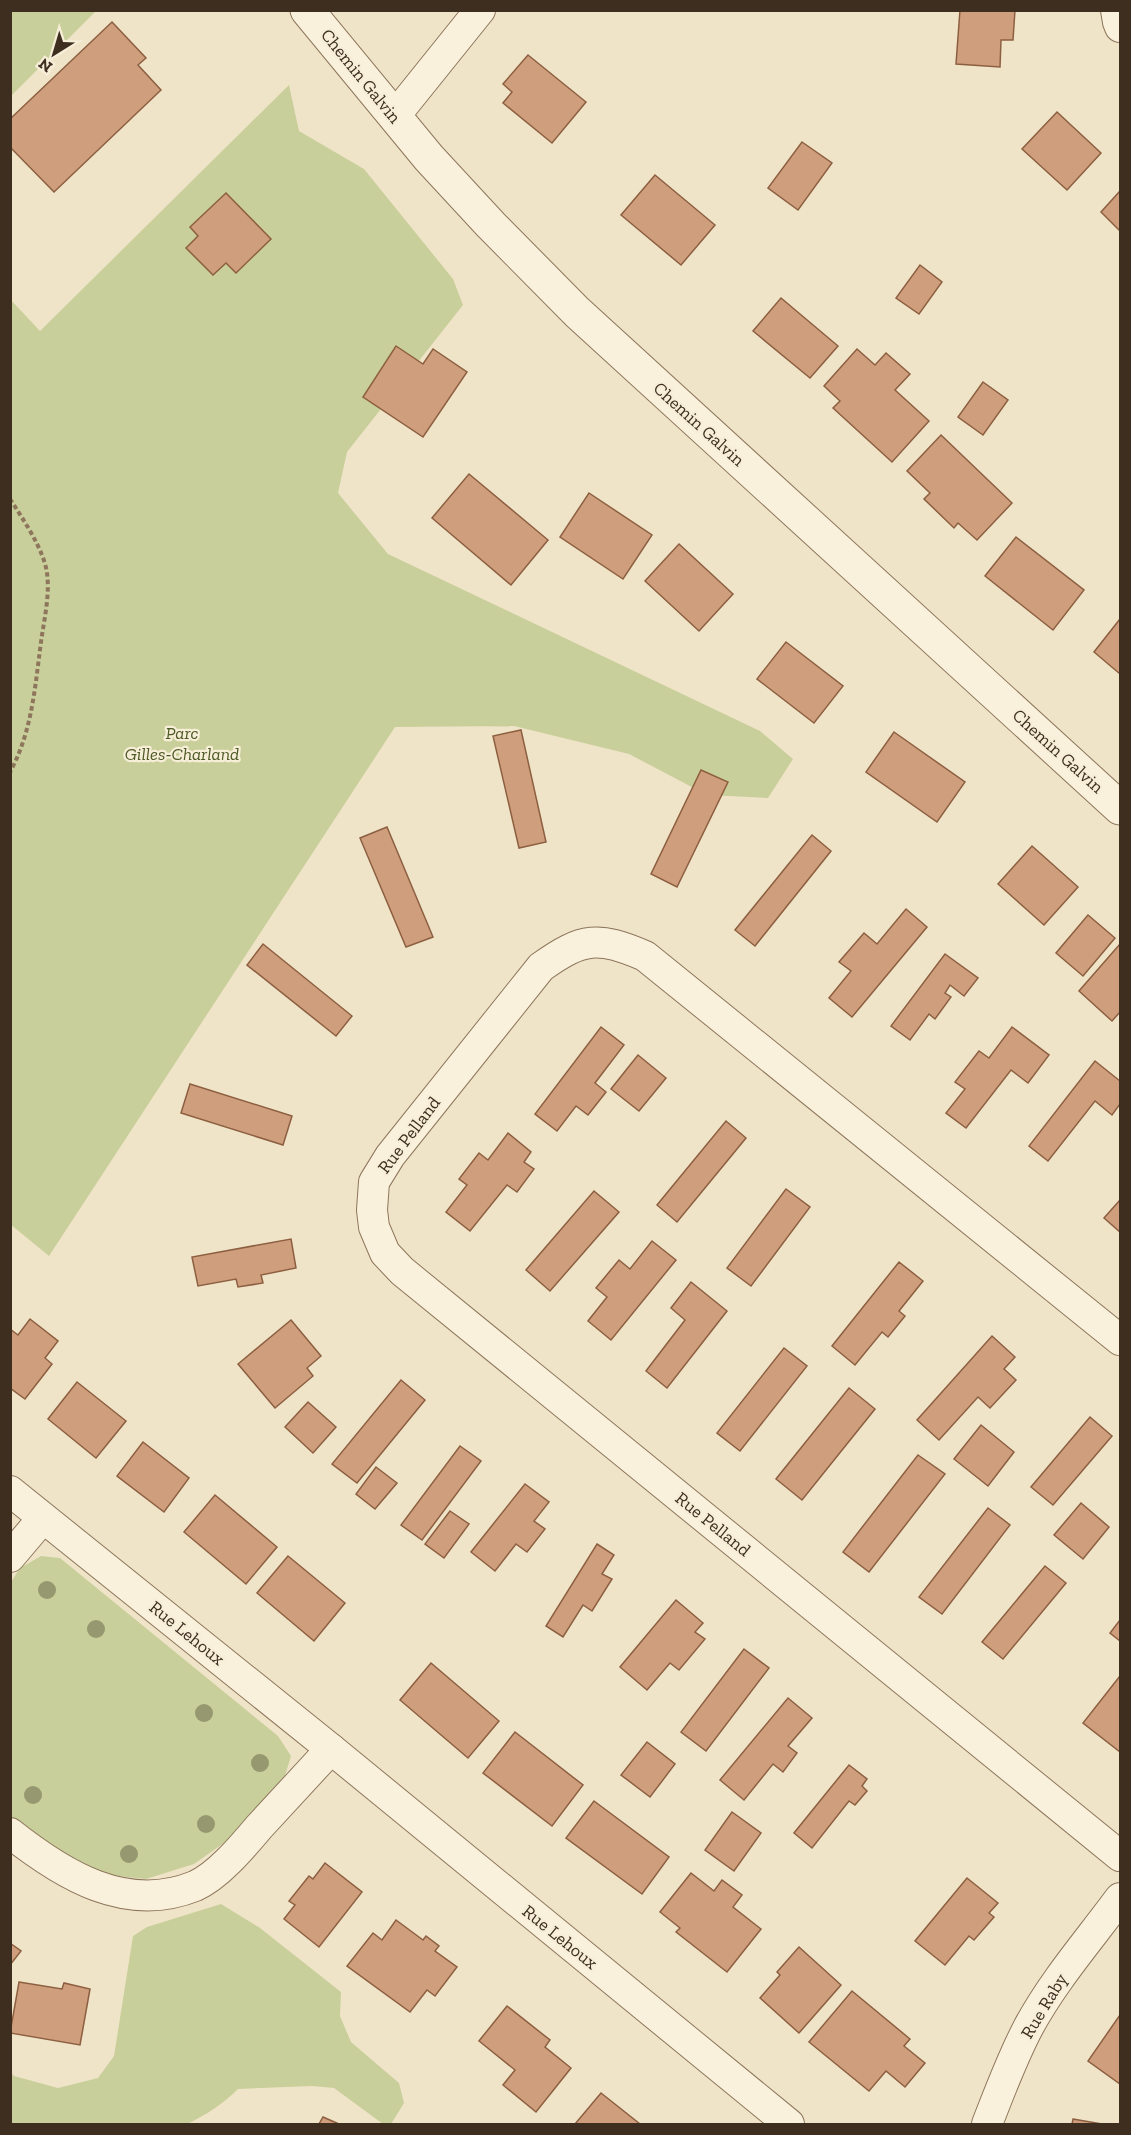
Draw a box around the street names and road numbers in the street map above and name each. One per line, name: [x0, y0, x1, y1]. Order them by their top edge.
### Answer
street label: Chemin Galvin: [316, 24, 406, 128]
street label: Chemin Galvin: [649, 377, 750, 471]
street label: Chemin Galvin: [1008, 704, 1109, 798]
street label: Rue Pelland: [373, 1092, 445, 1178]
street label: Rue Pelland: [671, 1487, 755, 1561]
street label: Rue Lehoux: [145, 1596, 229, 1670]
street label: Rue Lehoux: [518, 1900, 602, 1974]
street label: Rue Raby: [1016, 1969, 1072, 2043]

